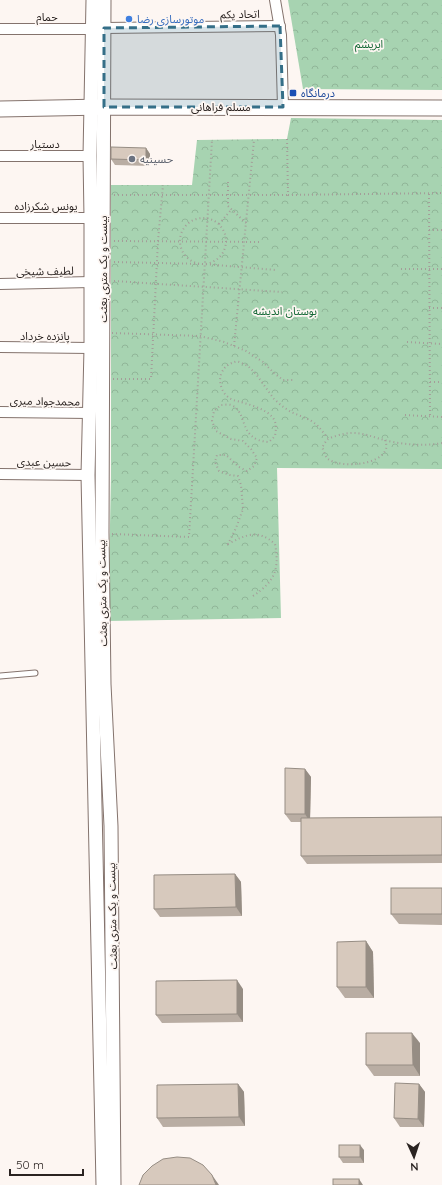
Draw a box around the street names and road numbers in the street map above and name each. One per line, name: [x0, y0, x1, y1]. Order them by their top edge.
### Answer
street label: اتحاد یکم: [220, 7, 260, 23]
street label: حمام: [36, 10, 58, 25]
street label: مسلم فراهانی: [191, 100, 251, 116]
street label: دستیار: [29, 137, 60, 151]
street label: یونس شکرزاده: [14, 199, 78, 213]
street label: بیست و یک متری بعثت: [96, 216, 110, 322]
street label: لطیف شیخی: [16, 263, 74, 279]
street label: پانزده خرداد: [20, 329, 70, 344]
street label: محمدجواد میری: [10, 393, 80, 409]
street label: حسین عبدی: [17, 455, 72, 470]
street label: بیست و یک متری بعثت: [94, 539, 110, 647]
street label: بیست و یک متری بعثت: [104, 862, 120, 970]

